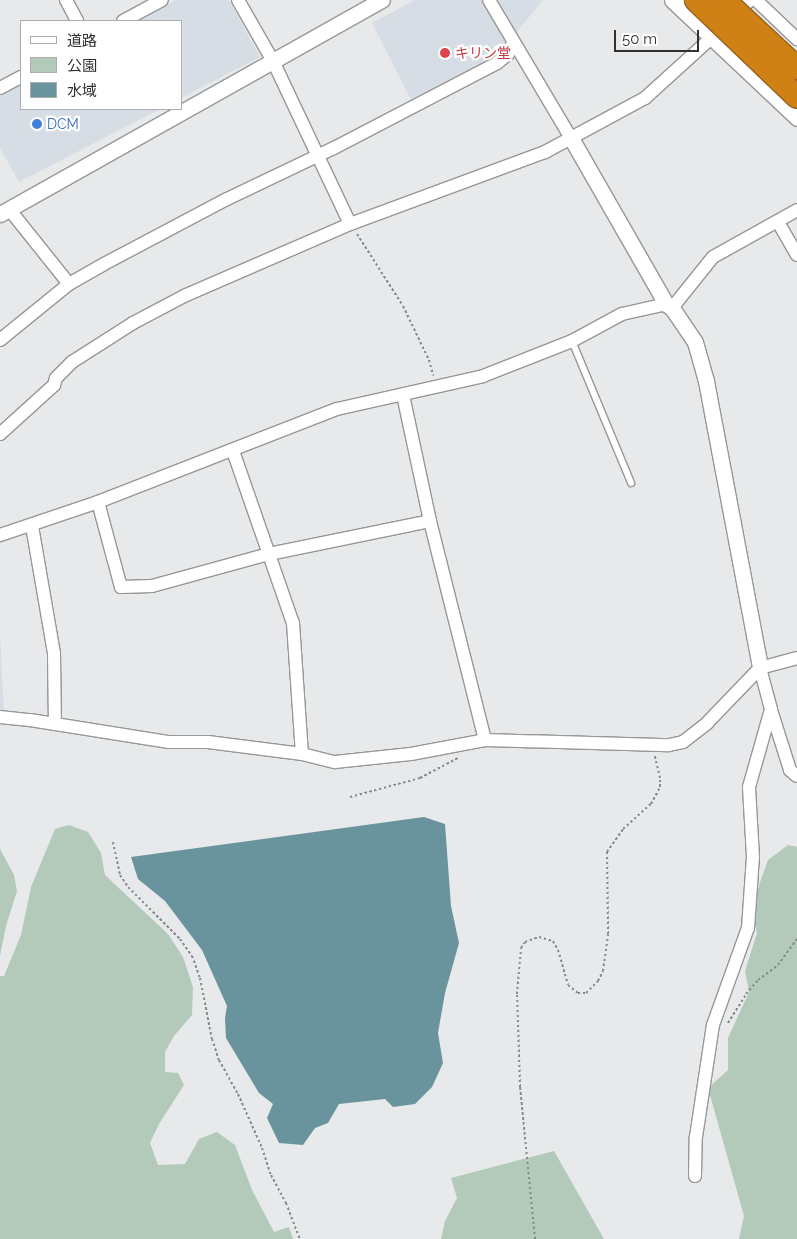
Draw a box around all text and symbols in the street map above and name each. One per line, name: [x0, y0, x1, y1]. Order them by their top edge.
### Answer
legend: [20, 20, 182, 110]
scale bar: [617, 20, 702, 52]
text: 50 m: [622, 30, 657, 48]
text: 道路: [67, 32, 97, 50]
place label: キリン堂: [455, 45, 511, 61]
marker: キリン堂: [439, 47, 451, 59]
text: 公園: [67, 57, 97, 75]
text: 水域: [67, 82, 97, 100]
place label: DCM: [47, 116, 79, 132]
marker: DCM: [31, 118, 43, 130]

